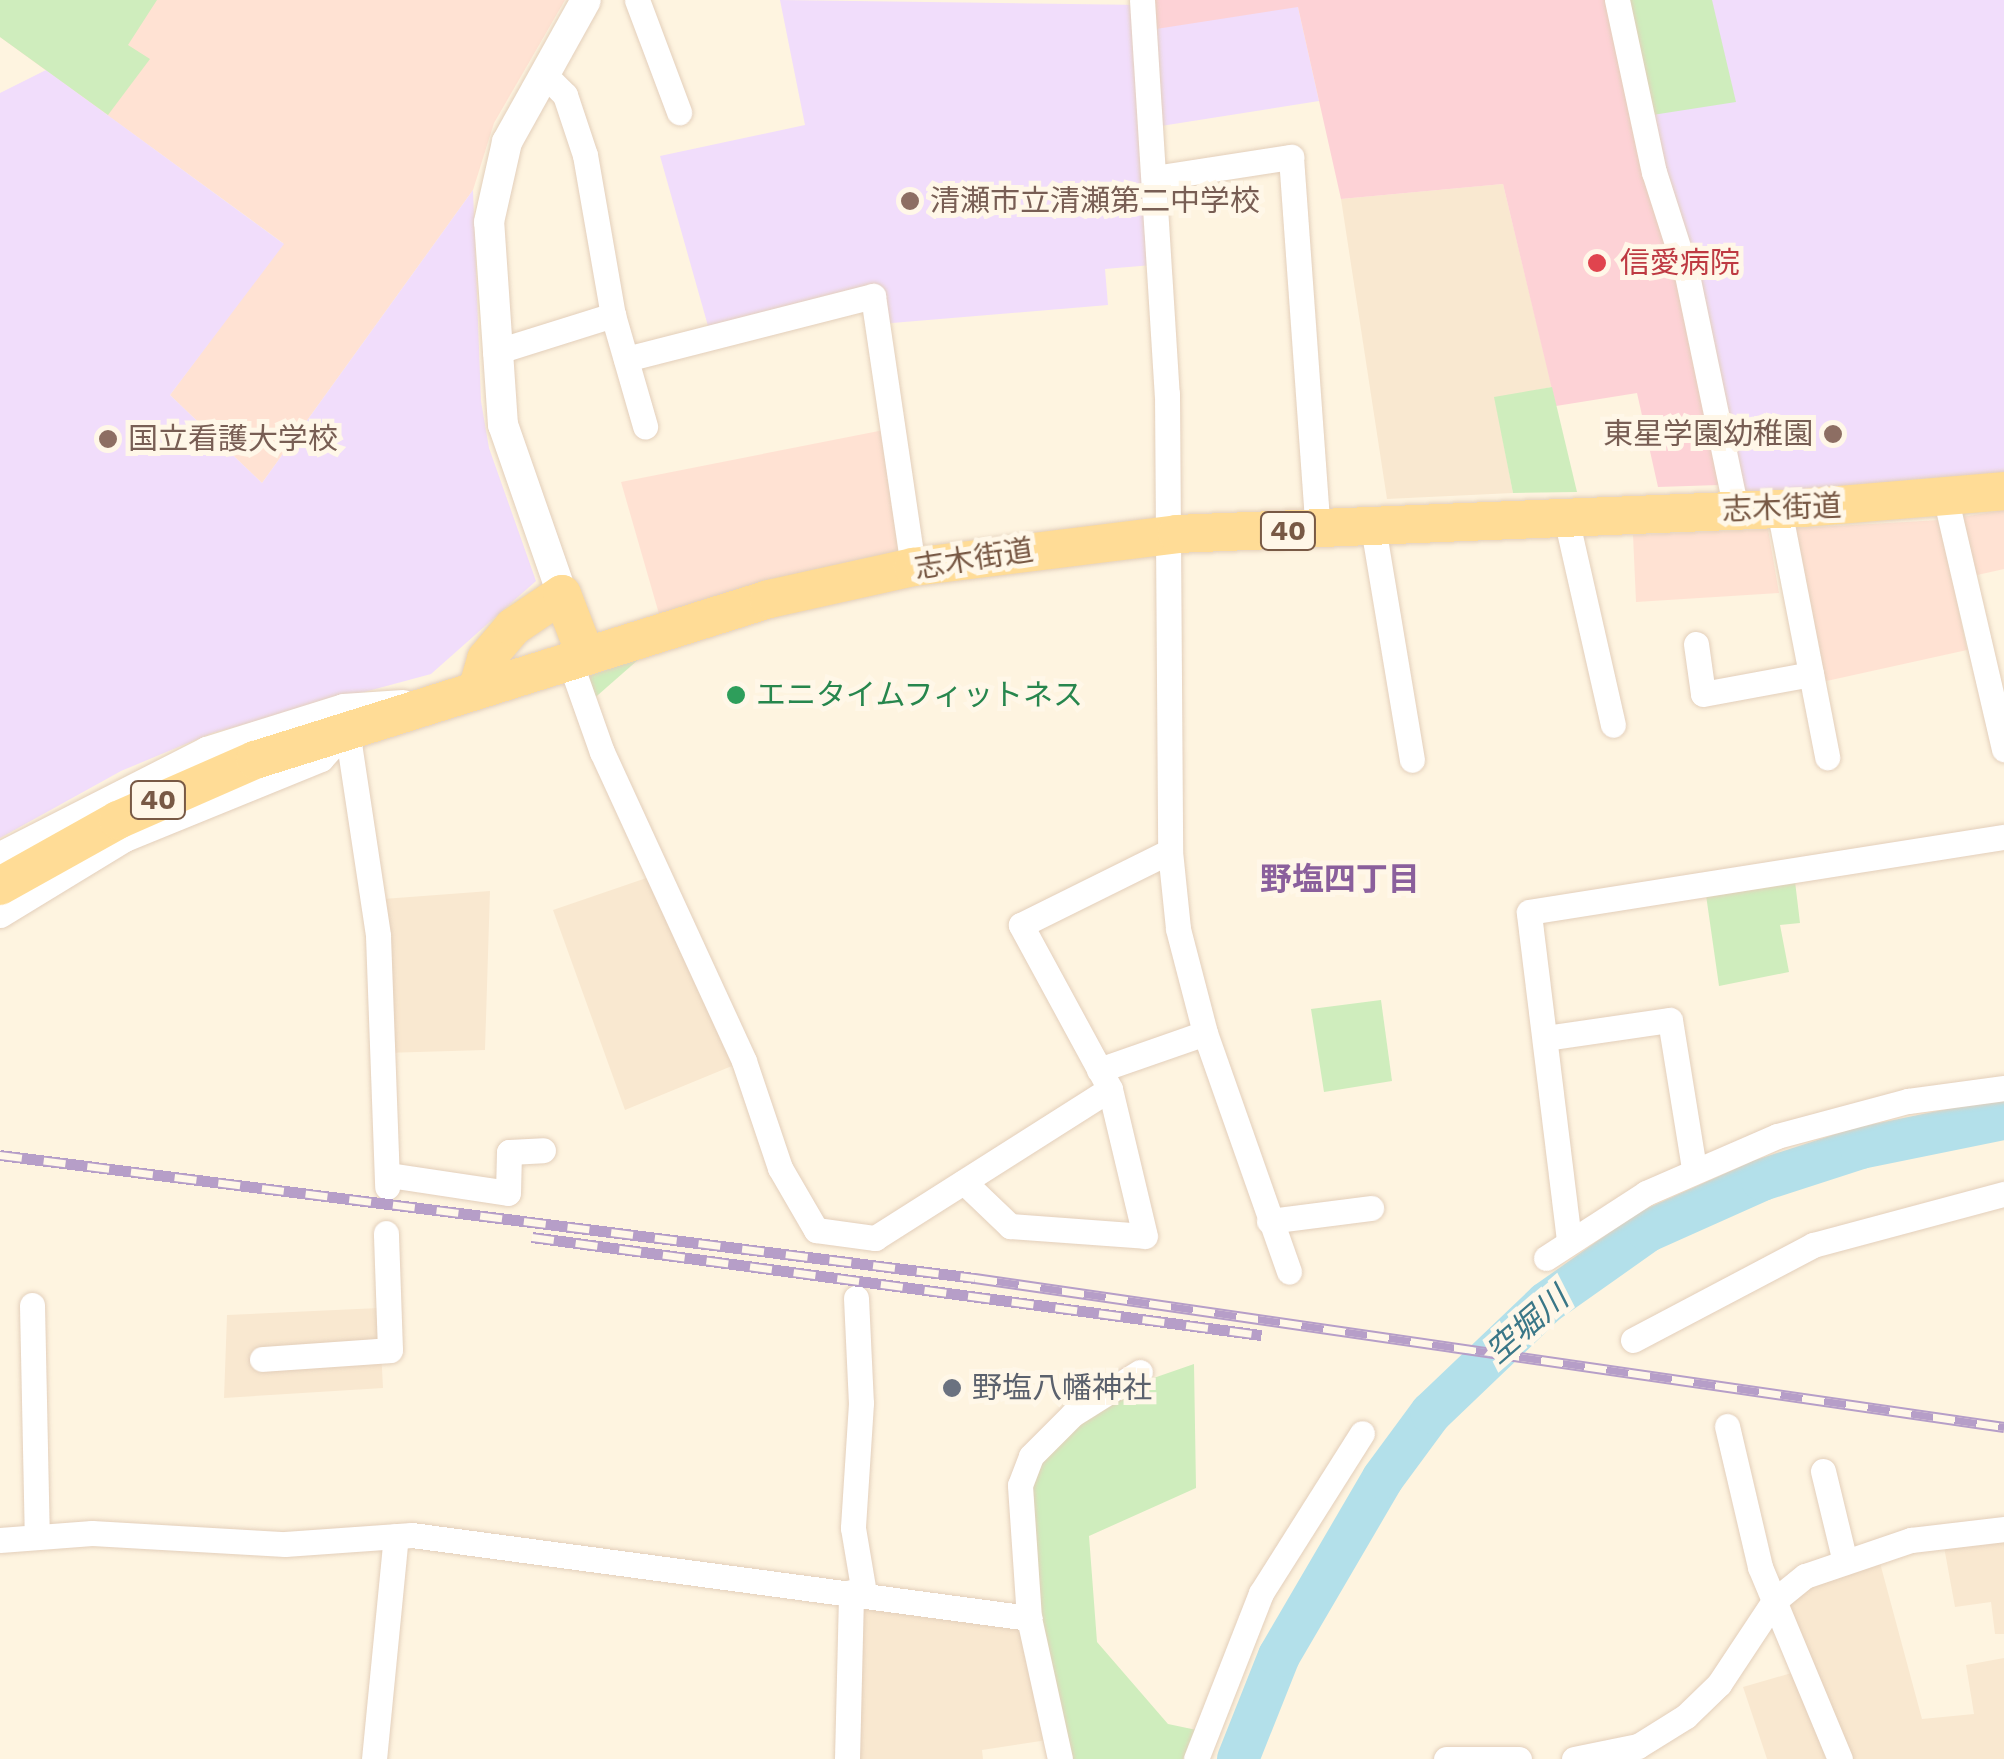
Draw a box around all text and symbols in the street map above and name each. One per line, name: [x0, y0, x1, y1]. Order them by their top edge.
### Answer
place label: 清瀬市立清瀬第二中学校: [930, 183, 1260, 219]
marker: 清瀬市立清瀬第二中学校: [899, 190, 921, 212]
place label: 信愛病院: [1620, 245, 1740, 281]
marker: 信愛病院: [1584, 250, 1610, 276]
place label: 東星学園幼稚園: [1603, 416, 1813, 452]
place label: 国立看護大学校: [128, 421, 338, 457]
marker: 東星学園幼稚園: [1822, 423, 1844, 445]
marker: 国立看護大学校: [97, 428, 119, 450]
street label: 志木街道: [1721, 488, 1843, 528]
road number: 40: [1258, 508, 1318, 554]
street label: 志木街道: [912, 532, 1036, 586]
place label: エニタイムフィットネス: [756, 677, 1086, 713]
marker: エニタイムフィットネス: [725, 684, 747, 706]
road number: 40: [128, 777, 188, 823]
district label: 野塩四丁目: [1260, 860, 1420, 898]
water label: 空堀川: [1478, 1279, 1576, 1371]
place label: 野塩八幡神社: [972, 1370, 1152, 1406]
marker: 野塩八幡神社: [941, 1377, 963, 1399]

